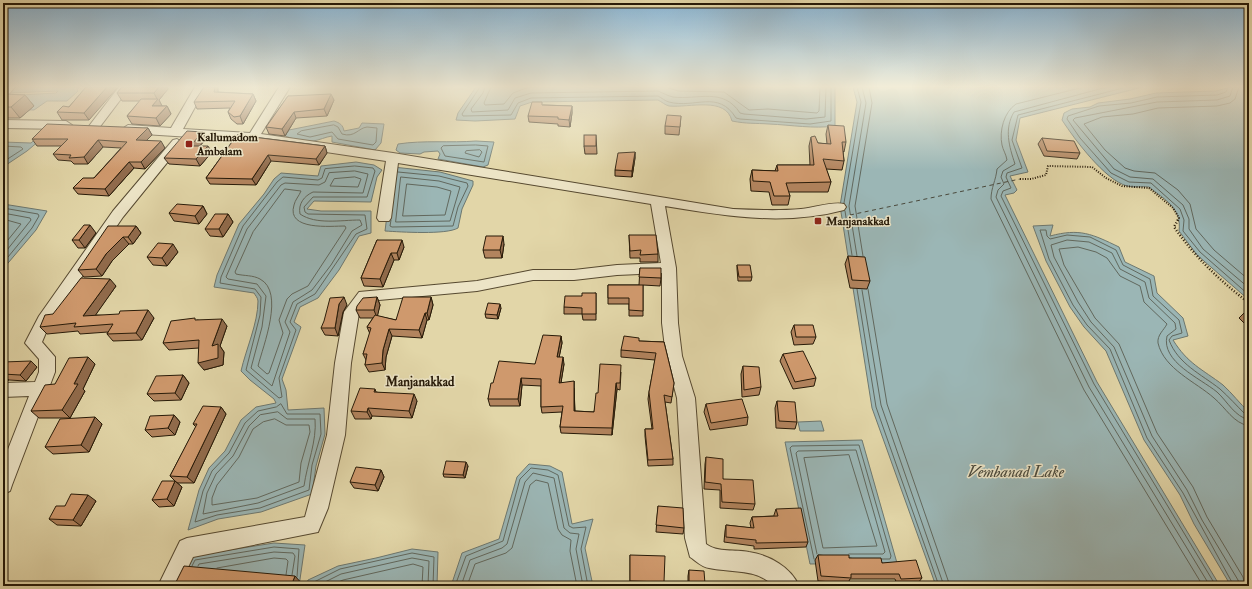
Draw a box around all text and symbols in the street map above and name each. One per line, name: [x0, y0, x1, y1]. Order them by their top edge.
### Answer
place label: Kallumadom Ambalam: [196, 130, 259, 159]
marker: Kallumadom Ambalam: [184, 139, 194, 149]
place label: Manjanakkad: [825, 214, 890, 229]
marker: Manjanakkad: [813, 216, 823, 226]
district label: Manjanakkad: [385, 374, 455, 390]
water label: Vembanad Lake: [968, 462, 1065, 482]

